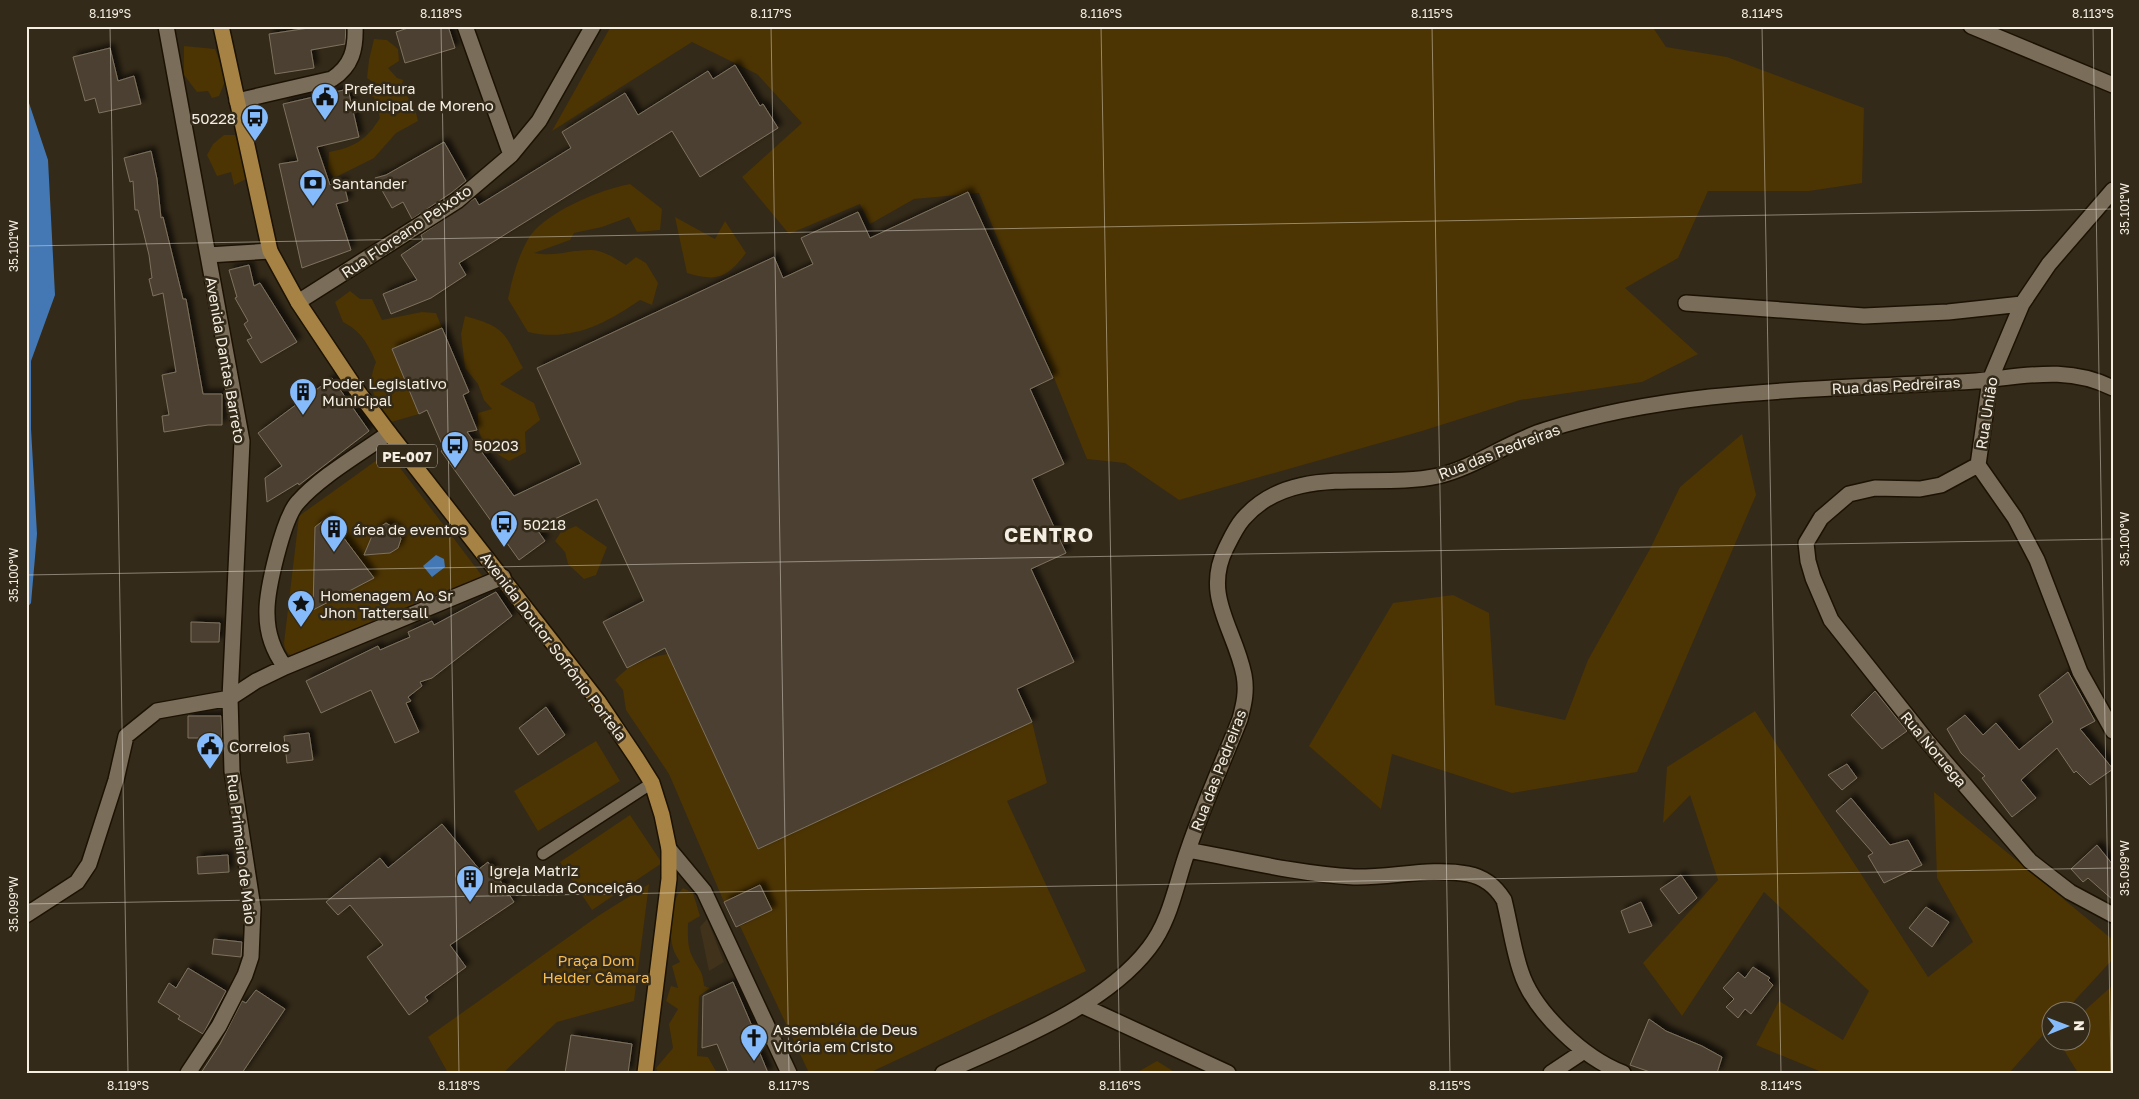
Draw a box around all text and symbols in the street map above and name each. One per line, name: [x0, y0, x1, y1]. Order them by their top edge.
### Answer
text: 8.119°S: [89, 6, 131, 21]
text: 8.118°S: [420, 6, 462, 21]
text: 8.117°S: [750, 6, 792, 21]
text: 8.116°S: [1080, 6, 1122, 21]
text: 8.115°S: [1411, 6, 1453, 21]
text: 8.114°S: [1741, 6, 1783, 21]
text: 8.113°S: [2072, 6, 2114, 21]
place label: Prefeitura Municipal de Moreno: [344, 79, 494, 114]
public building icon: Prefeitura Municipal de Moreno: [310, 82, 340, 121]
bus stop icon: 50228: [240, 103, 270, 142]
place label: 50228: [191, 109, 236, 127]
bank icon: Santander: [298, 168, 328, 207]
place label: Santander: [332, 174, 407, 192]
street label: Rua Floreano Peixoto: [338, 181, 474, 281]
text: 35.101°W: [2117, 183, 2132, 235]
text: 35.101°W: [6, 220, 21, 272]
street label: Avenida Dantas Barreto: [202, 275, 250, 445]
street label: Rua das Pedreiras: [1831, 373, 1961, 397]
place label: Poder Legislativo Municipal: [322, 374, 447, 409]
street label: Rua União: [1971, 376, 2001, 450]
building icon: Poder Legislativo Municipal: [288, 377, 318, 416]
street label: Rua das Pedreiras: [1436, 420, 1562, 482]
bus stop icon: 50203: [440, 430, 470, 469]
place label: 50203: [474, 436, 519, 454]
road number: PE-007: [377, 444, 437, 468]
bus stop icon: 50218: [489, 509, 519, 548]
text: 35.100°W: [2117, 511, 2132, 566]
building icon: área de eventos: [319, 514, 349, 553]
place label: 50218: [523, 515, 566, 533]
place label: área de eventos: [353, 520, 467, 538]
district label: CENTRO: [1004, 522, 1094, 546]
text: 35.100°W: [6, 547, 21, 602]
street label: Avenida Doutor Sofrônio Portela: [477, 548, 631, 744]
place label: Homenagem Ao Sr Jhon Tattersall: [320, 586, 453, 621]
place icon: Homenagem Ao Sr Jhon Tattersall: [286, 589, 316, 628]
street label: Rua das Pedreiras: [1187, 707, 1249, 833]
street label: Rua Noruega: [1897, 708, 1971, 790]
public building icon: Correios: [195, 731, 225, 770]
place label: Correios: [229, 737, 289, 755]
street label: Rua Primeiro de Maio: [224, 773, 260, 925]
text: 35.099°W: [2117, 840, 2132, 896]
place label: Igreja Matriz Imaculada Conceição: [489, 861, 642, 896]
building icon: Igreja Matriz Imaculada Conceição: [455, 864, 485, 903]
text: 35.099°W: [6, 876, 21, 932]
park label: Praça Dom Helder Câmara: [543, 951, 649, 986]
north arrow: [2042, 1002, 2092, 1052]
place label: Assembléia de Deus Vitória em Cristo: [773, 1020, 918, 1055]
text: N: [2071, 1020, 2088, 1031]
church icon: Assembléia de Deus Vitória em Cristo: [739, 1023, 769, 1062]
text: 8.119°S: [107, 1078, 149, 1093]
text: 8.118°S: [438, 1078, 480, 1093]
text: 8.117°S: [768, 1078, 810, 1093]
text: 8.116°S: [1099, 1078, 1141, 1093]
text: 8.115°S: [1429, 1078, 1471, 1093]
text: 8.114°S: [1760, 1078, 1802, 1093]

